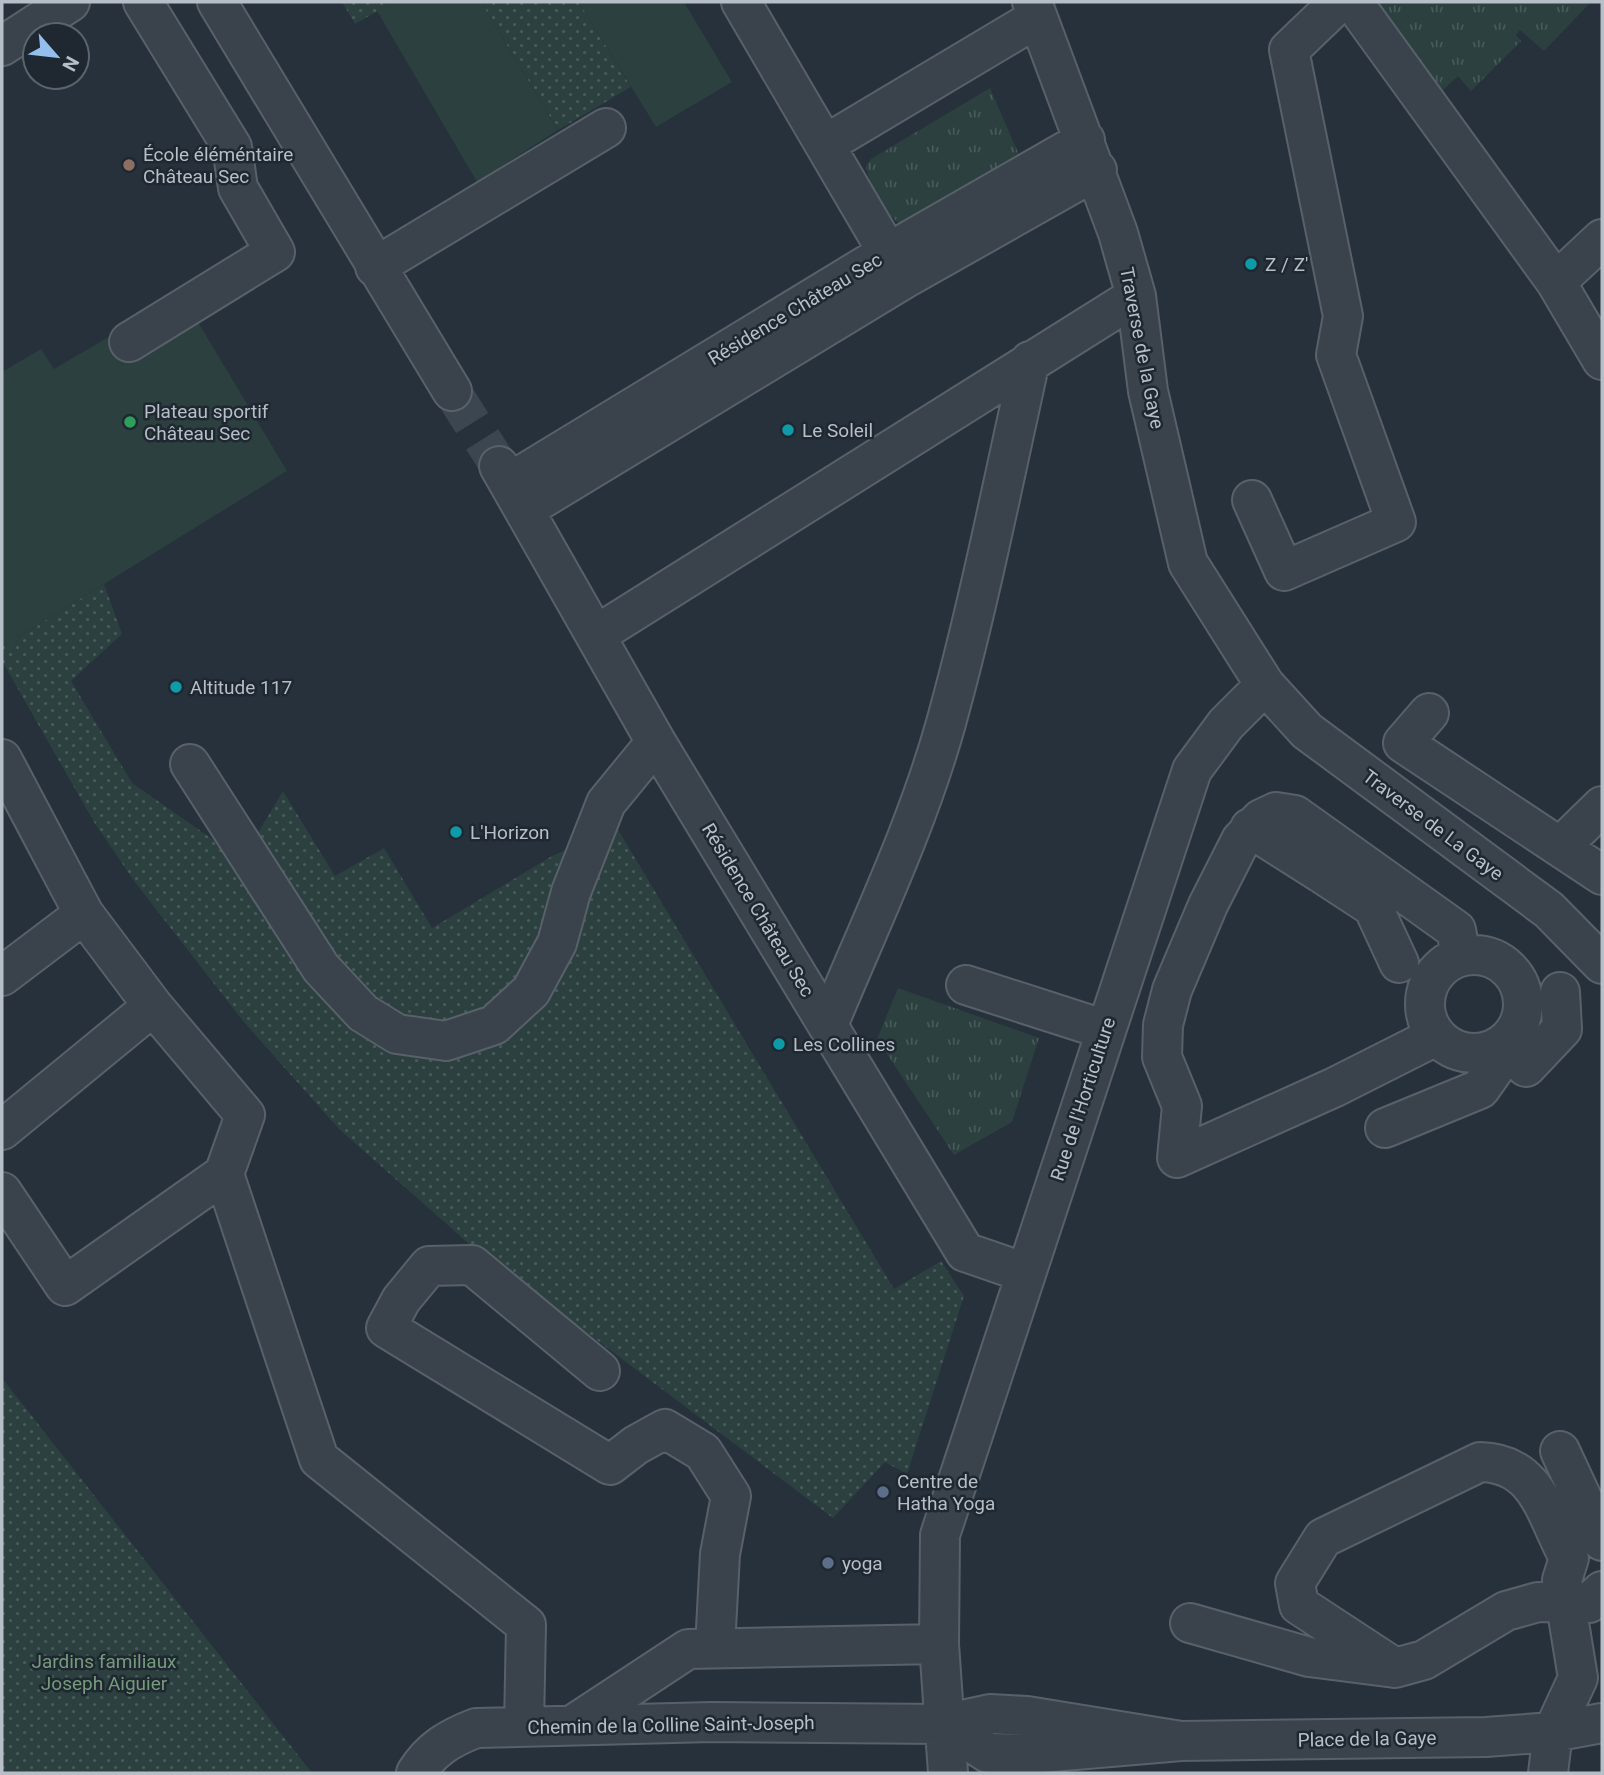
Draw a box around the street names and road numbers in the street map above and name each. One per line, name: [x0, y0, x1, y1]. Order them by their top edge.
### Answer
street label: Résidence Château Sec: [704, 248, 886, 370]
street label: Traverse de la Gaye: [1115, 265, 1169, 431]
street label: Traverse de La Gaye: [1358, 765, 1508, 885]
street label: Résidence Château Sec: [697, 819, 819, 1001]
street label: Rue de l'Horticulture: [1046, 1014, 1120, 1184]
street label: Chemin de la Colline Saint-Joseph: [527, 1711, 815, 1739]
street label: Place de la Gaye: [1297, 1726, 1437, 1752]

